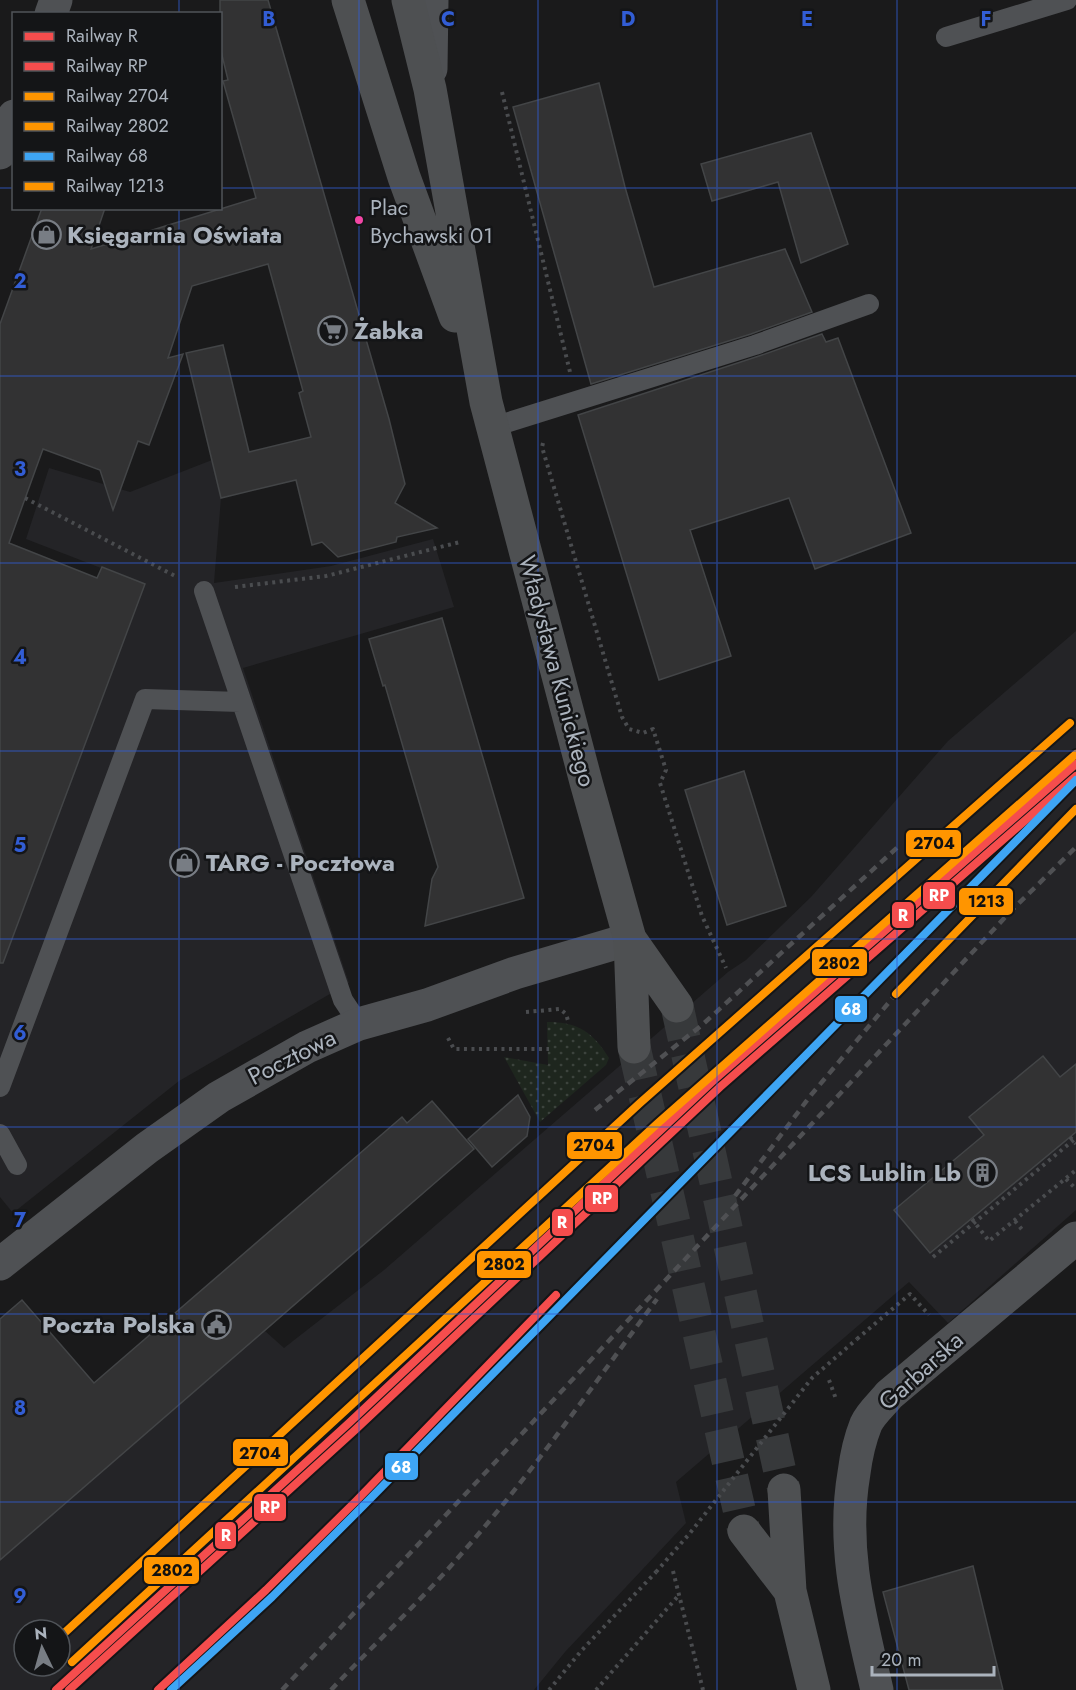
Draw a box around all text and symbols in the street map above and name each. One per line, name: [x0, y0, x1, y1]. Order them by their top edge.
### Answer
text: B: [262, 5, 276, 34]
text: C: [441, 5, 455, 34]
text: D: [621, 5, 635, 34]
text: E: [801, 5, 813, 34]
text: F: [980, 5, 992, 34]
legend: [12, 12, 222, 210]
text: Railway R: [66, 23, 138, 49]
text: Railway RP: [66, 53, 148, 79]
text: Railway 2704: [66, 83, 169, 109]
text: Railway 2802: [66, 113, 169, 139]
text: Railway 68: [66, 143, 148, 169]
text: Railway 1213: [66, 173, 164, 199]
place label: Plac Bychawski 01: [370, 191, 493, 251]
marker: Plac Bychawski 01: [353, 214, 365, 226]
place label: Księgarnia Oświata: [67, 217, 282, 252]
shop icon: Księgarnia Oświata: [30, 219, 62, 251]
text: 2: [13, 267, 27, 296]
place label: Żabka: [354, 313, 423, 348]
supermarket icon: Żabka: [317, 315, 349, 347]
text: 3: [14, 455, 26, 484]
street label: Władysława Kunickiego: [510, 551, 605, 791]
text: 4: [13, 643, 27, 672]
line badge: 2704: [905, 829, 962, 858]
text: 5: [14, 831, 27, 860]
text: 2704: [913, 832, 955, 855]
place label: TARG - Pocztowa: [206, 845, 395, 880]
shop icon: TARG - Pocztowa: [169, 847, 201, 879]
line badge: RP: [922, 881, 956, 910]
text: RP: [929, 884, 949, 907]
line badge: 1213: [958, 887, 1014, 916]
text: 1213: [968, 890, 1004, 913]
line badge: R: [891, 901, 915, 929]
text: R: [898, 904, 909, 927]
line badge: 2802: [811, 948, 868, 977]
text: 2802: [818, 952, 860, 975]
line badge: 68: [834, 995, 868, 1023]
text: 68: [841, 998, 861, 1021]
text: 6: [13, 1019, 27, 1048]
street label: Pocztowa: [242, 1020, 342, 1094]
line badge: 2704: [566, 1131, 623, 1160]
text: 2704: [573, 1134, 615, 1157]
place label: LCS Lublin Lb: [808, 1155, 961, 1190]
building icon: LCS Lublin Lb: [966, 1157, 998, 1189]
line badge: RP: [584, 1184, 619, 1213]
text: RP: [592, 1187, 612, 1210]
text: 7: [14, 1206, 27, 1235]
line badge: R: [551, 1208, 574, 1237]
text: R: [557, 1211, 568, 1234]
line badge: 2802: [476, 1250, 532, 1279]
text: 2802: [483, 1253, 525, 1276]
place label: Poczta Polska: [42, 1307, 195, 1342]
public building icon: Poczta Polska: [200, 1309, 232, 1341]
street label: Garbarska: [870, 1323, 971, 1418]
text: 8: [14, 1394, 26, 1423]
line badge: 2704: [232, 1438, 289, 1467]
text: 2704: [239, 1442, 281, 1465]
line badge: 68: [384, 1452, 419, 1481]
text: 68: [391, 1456, 411, 1479]
line badge: RP: [253, 1493, 287, 1522]
text: RP: [260, 1496, 280, 1519]
line badge: R: [214, 1521, 237, 1550]
text: R: [221, 1524, 232, 1547]
line badge: 2802: [143, 1556, 200, 1585]
text: 2802: [151, 1559, 193, 1582]
text: 9: [13, 1582, 27, 1611]
north arrow: [12, 1618, 72, 1678]
text: N: [33, 1622, 48, 1646]
scale bar: [872, 1639, 994, 1677]
text: 20 m: [881, 1647, 921, 1673]

